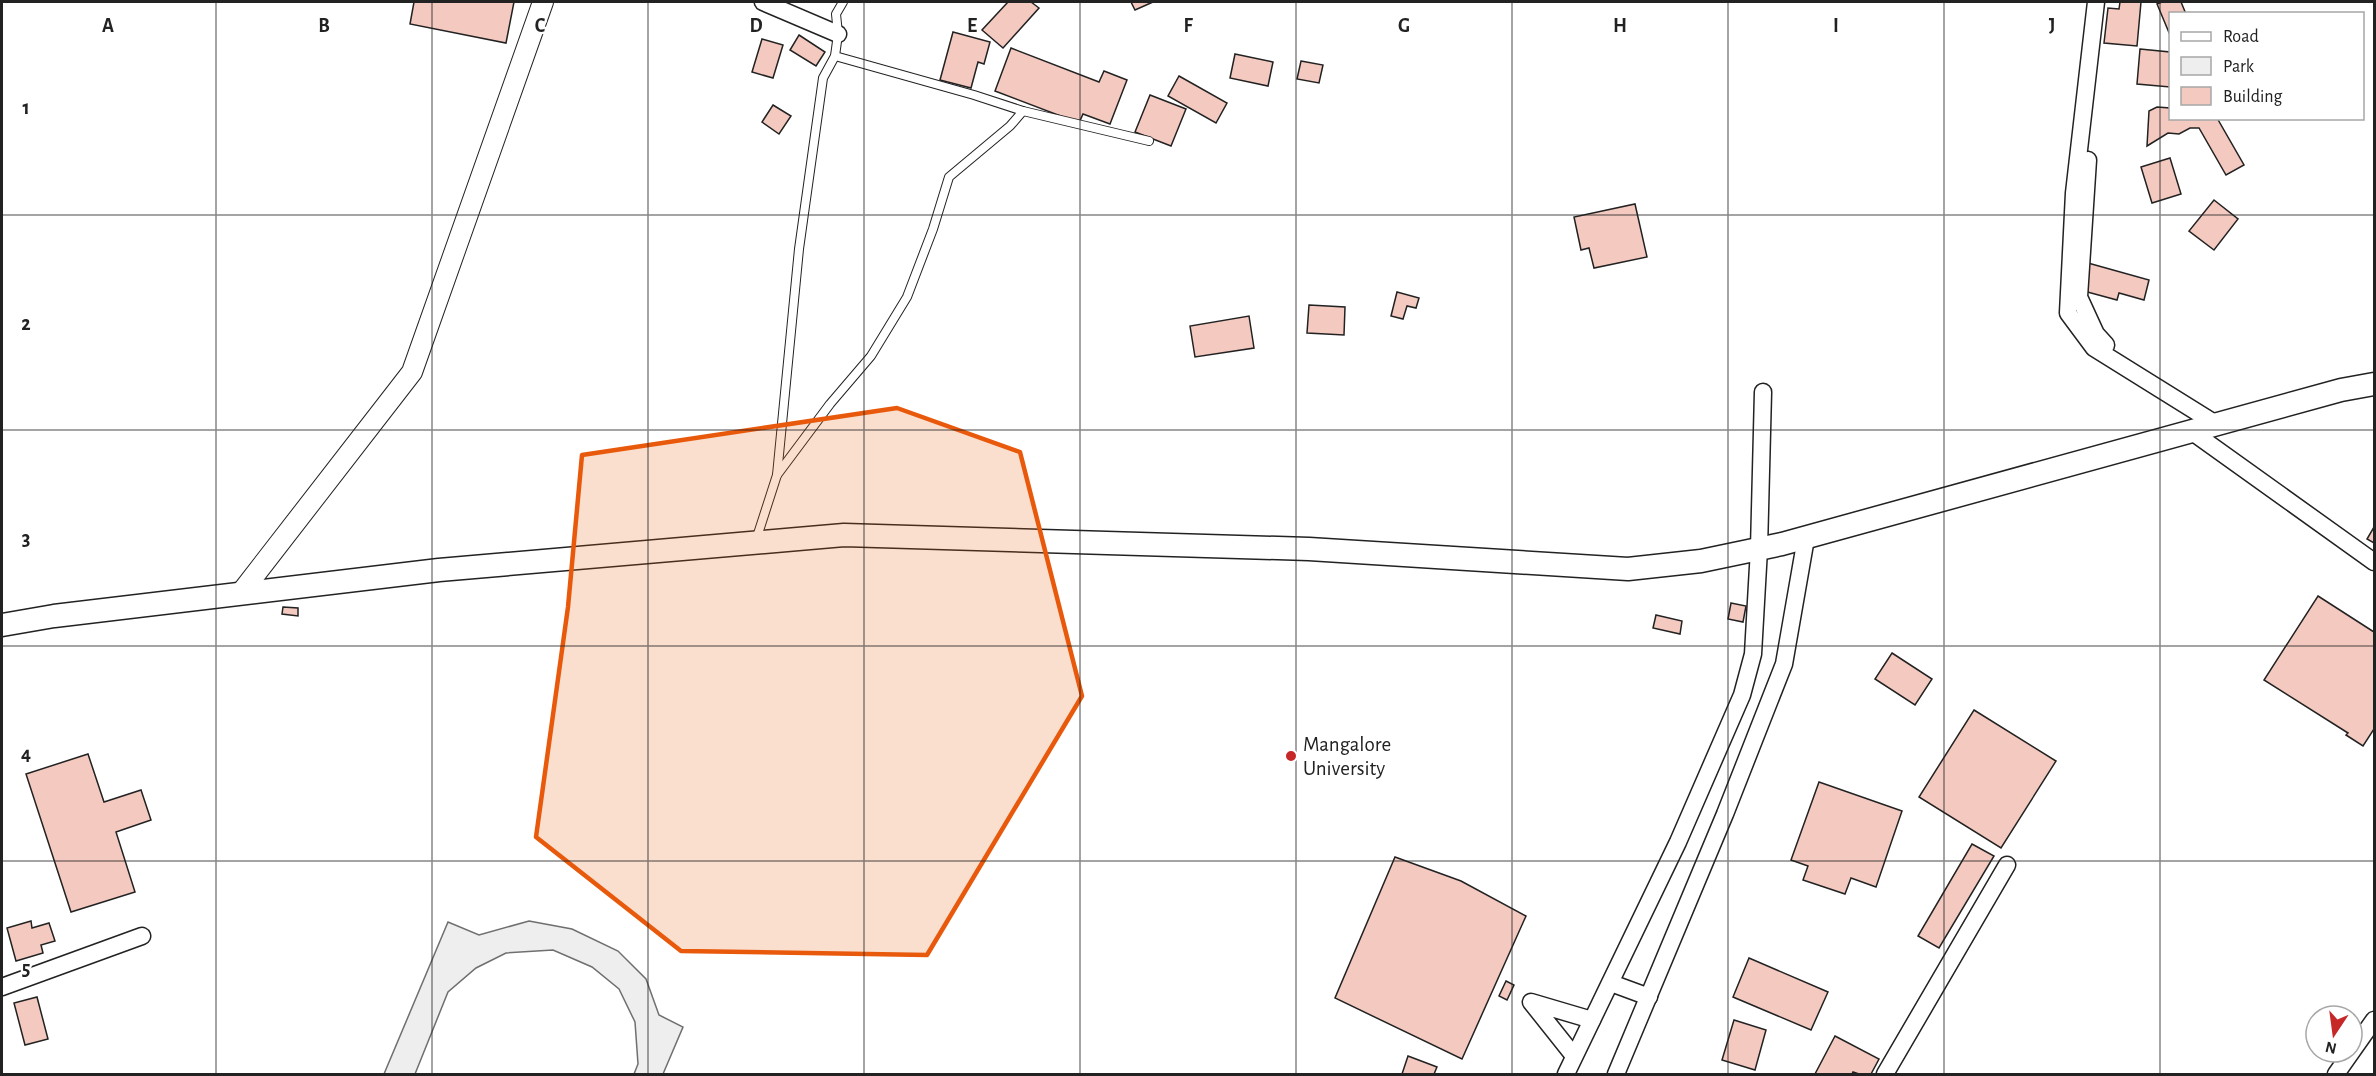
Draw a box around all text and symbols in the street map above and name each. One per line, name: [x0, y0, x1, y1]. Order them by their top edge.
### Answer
legend: [2169, 12, 2364, 120]
text: A: [102, 16, 114, 36]
text: B: [318, 16, 330, 36]
text: C: [535, 16, 546, 36]
text: D: [749, 16, 763, 36]
text: E: [967, 16, 977, 36]
text: F: [1183, 16, 1193, 36]
text: G: [1398, 16, 1410, 36]
text: H: [1613, 16, 1627, 36]
text: I: [1833, 16, 1839, 36]
text: J: [2049, 16, 2055, 36]
text: Road: [2223, 28, 2259, 46]
text: Park: [2223, 58, 2255, 76]
text: Building: [2223, 88, 2283, 106]
text: 1: [22, 98, 30, 118]
text: 2: [21, 314, 31, 334]
text: 3: [22, 529, 30, 549]
place label: Mangalore University: [1303, 734, 1391, 779]
text: 4: [21, 744, 31, 764]
marker: Mangalore University: [1284, 749, 1298, 763]
text: 5: [22, 959, 30, 979]
north arrow: [2304, 1004, 2364, 1064]
text: N: [2324, 1039, 2338, 1057]

